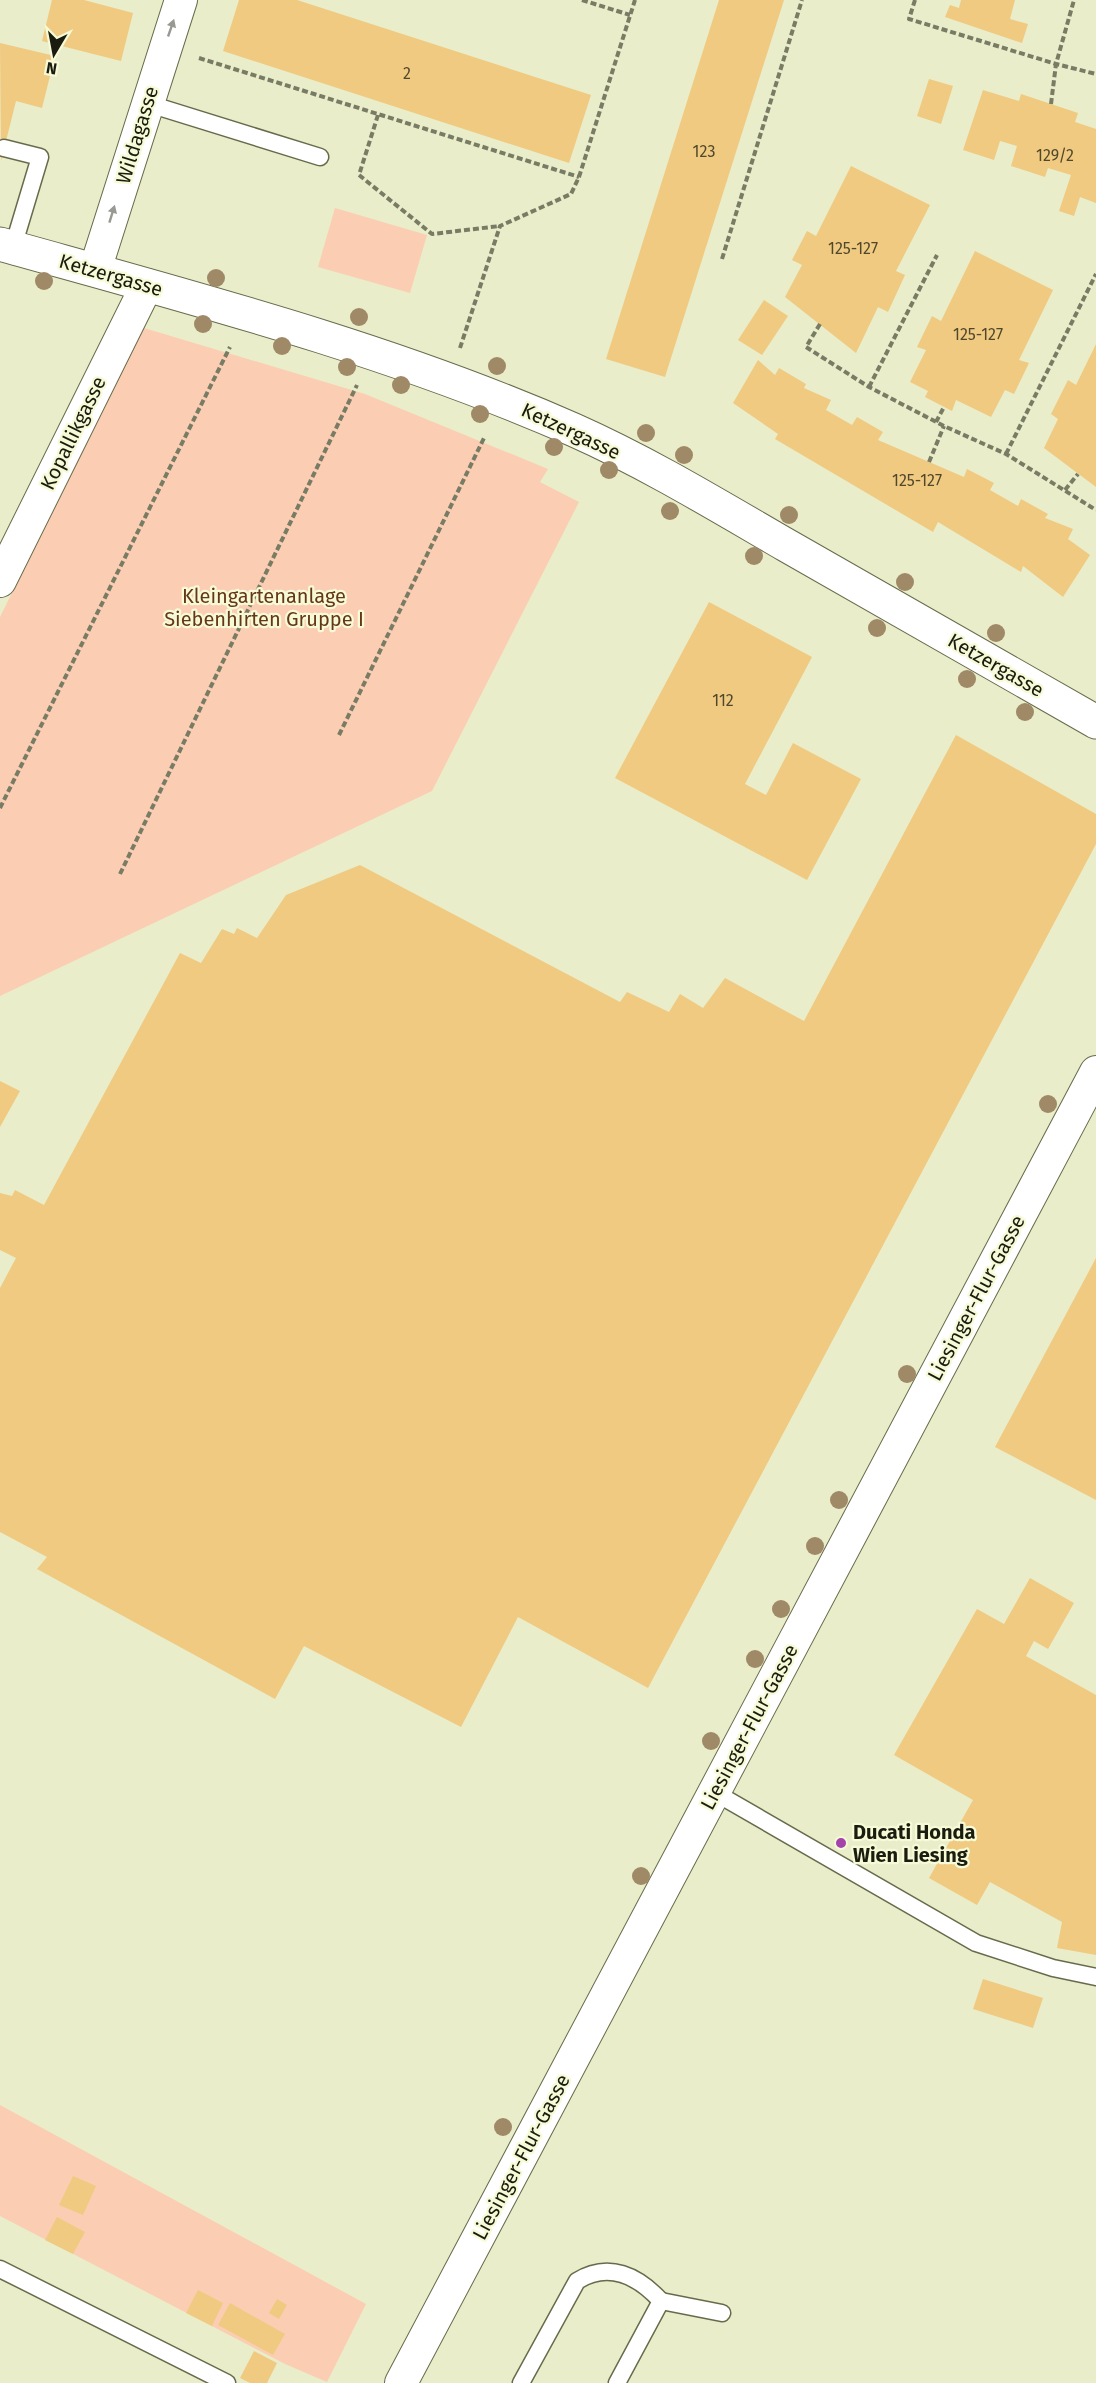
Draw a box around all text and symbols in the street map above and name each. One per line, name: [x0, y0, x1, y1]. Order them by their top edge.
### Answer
one-way arrow: [166, 19, 176, 37]
north arrow: [24, 24, 84, 84]
text: N: [45, 58, 58, 79]
house number: 2: [403, 64, 411, 83]
street label: Wildagasse: [111, 83, 163, 187]
house number: 123: [693, 142, 715, 161]
house number: 129/2: [1036, 146, 1074, 165]
one-way arrow: [108, 205, 117, 223]
house number: 125-127: [828, 239, 878, 258]
street label: Ketzergasse: [56, 249, 166, 301]
house number: 125-127: [953, 325, 1003, 344]
street label: Kopallikgasse: [35, 372, 111, 494]
street label: Ketzergasse: [518, 398, 624, 464]
house number: 125-127: [892, 471, 942, 490]
park label: Kleingartenanlage Siebenhirten Gruppe I: [164, 584, 364, 631]
street label: Ketzergasse: [944, 628, 1048, 702]
house number: 112: [712, 691, 734, 710]
street label: Liesinger-Flur-Gasse: [922, 1211, 1030, 1385]
street label: Liesinger-Flur-Gasse: [695, 1640, 803, 1814]
place label: Ducati Honda Wien Liesing: [853, 1820, 975, 1867]
marker: Ducati Honda Wien Liesing: [834, 1836, 848, 1850]
street label: Liesinger-Flur-Gasse: [467, 2070, 575, 2244]

